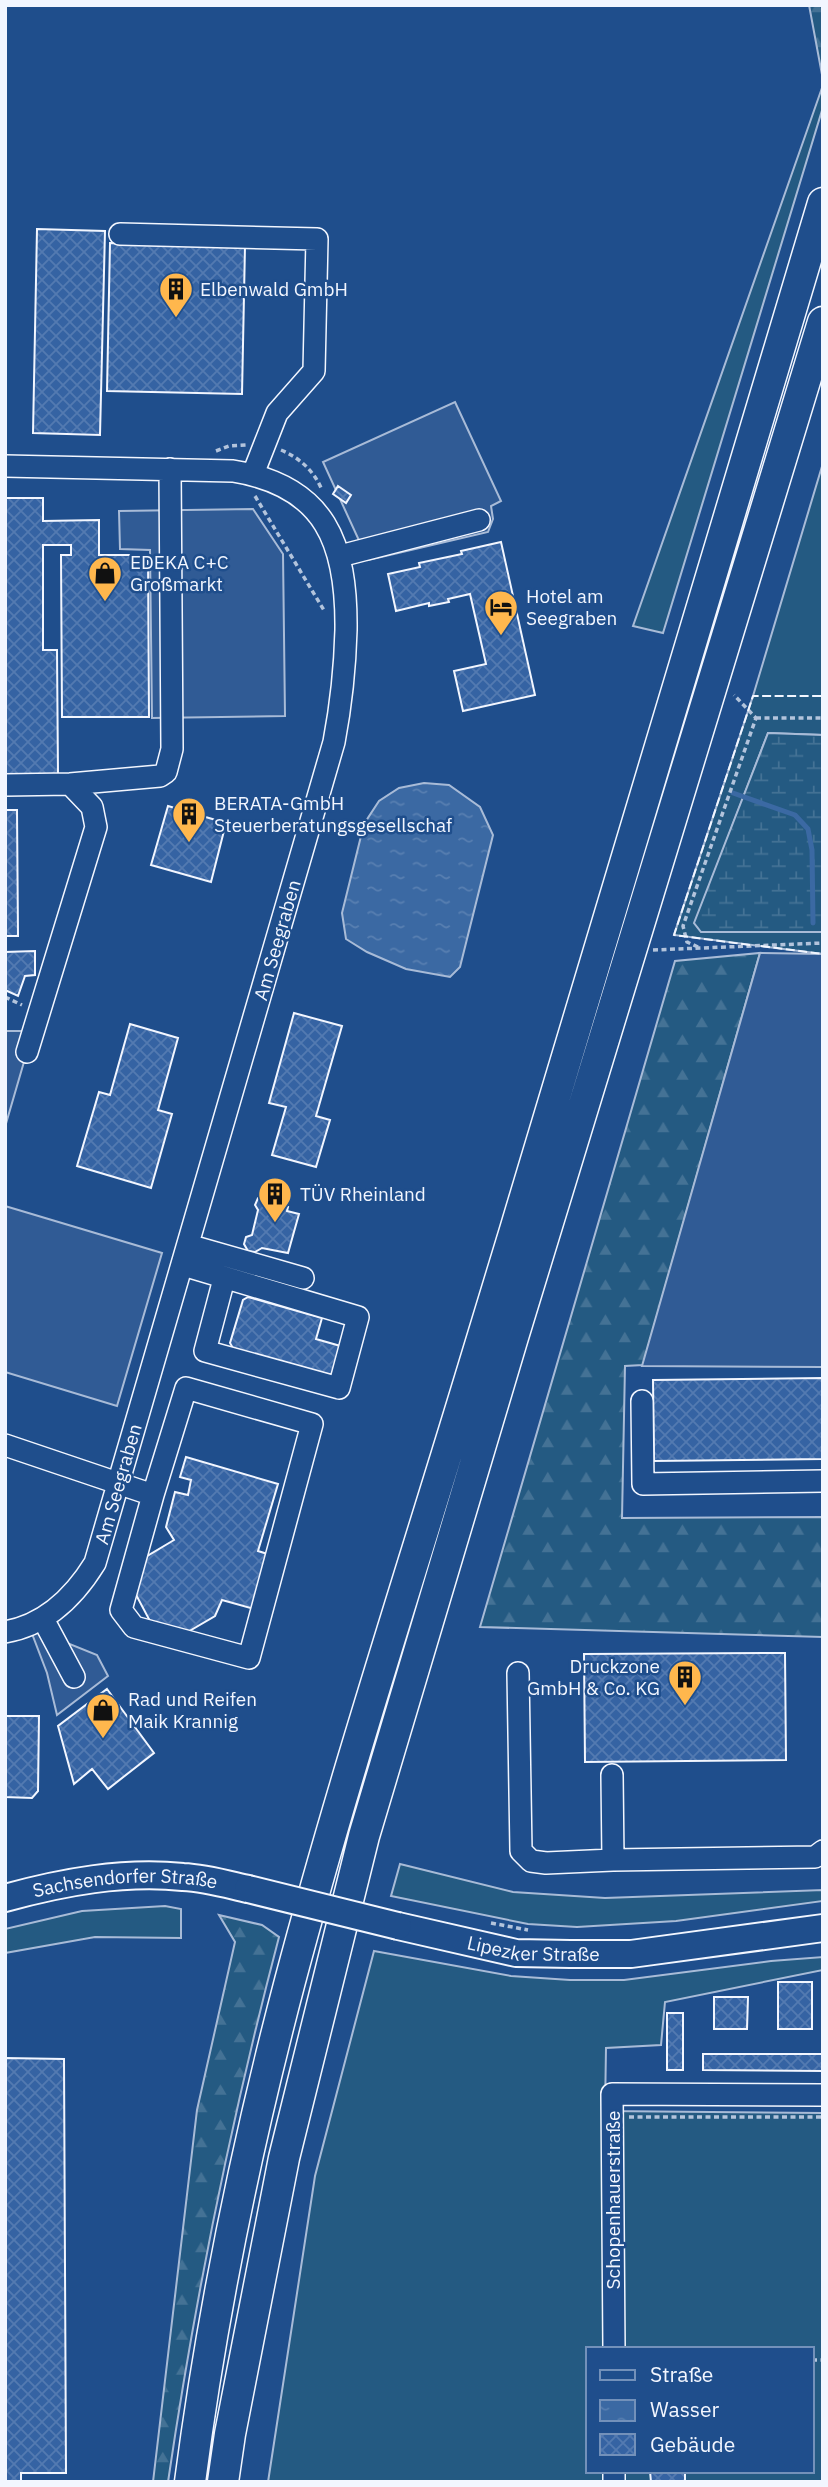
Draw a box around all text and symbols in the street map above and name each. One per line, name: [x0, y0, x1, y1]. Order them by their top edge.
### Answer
building icon: Elbenwald GmbH: [157, 270, 195, 319]
place label: Elbenwald GmbH: [200, 277, 348, 301]
place label: EDEKA C+C Großmarkt: [130, 550, 229, 596]
shop icon: EDEKA C+C Großmarkt: [86, 554, 124, 603]
place label: Hotel am Seegraben: [526, 584, 617, 630]
hotel icon: Hotel am Seegraben: [482, 588, 520, 637]
place label: BERATA-GmbH Steuerberatungsgesellschaf: [214, 791, 452, 837]
building icon: BERATA-GmbH Steuerberatungsgesellschaf: [170, 795, 208, 844]
street label: Am Seegraben: [248, 877, 306, 1003]
building icon: TÜV Rheinland: [256, 1175, 294, 1224]
place label: TÜV Rheinland: [300, 1182, 426, 1206]
street label: Am Seegraben: [89, 1421, 147, 1547]
place label: Druckzone GmbH & Co. KG: [527, 1654, 660, 1700]
building icon: Druckzone GmbH & Co. KG: [666, 1658, 704, 1707]
place label: Rad und Reifen Maik Krannig: [128, 1687, 257, 1733]
shop icon: Rad und Reifen Maik Krannig: [84, 1691, 122, 1740]
street label: Sachsendorfer Straße: [30, 1863, 220, 1902]
street label: Lipezker Straße: [465, 1930, 600, 1966]
street label: Schopenhauerstraße: [601, 2111, 625, 2289]
legend: [586, 2347, 814, 2473]
text: Straße: [650, 2360, 713, 2388]
text: Wasser: [650, 2395, 720, 2423]
text: Gebäude: [650, 2430, 735, 2458]

